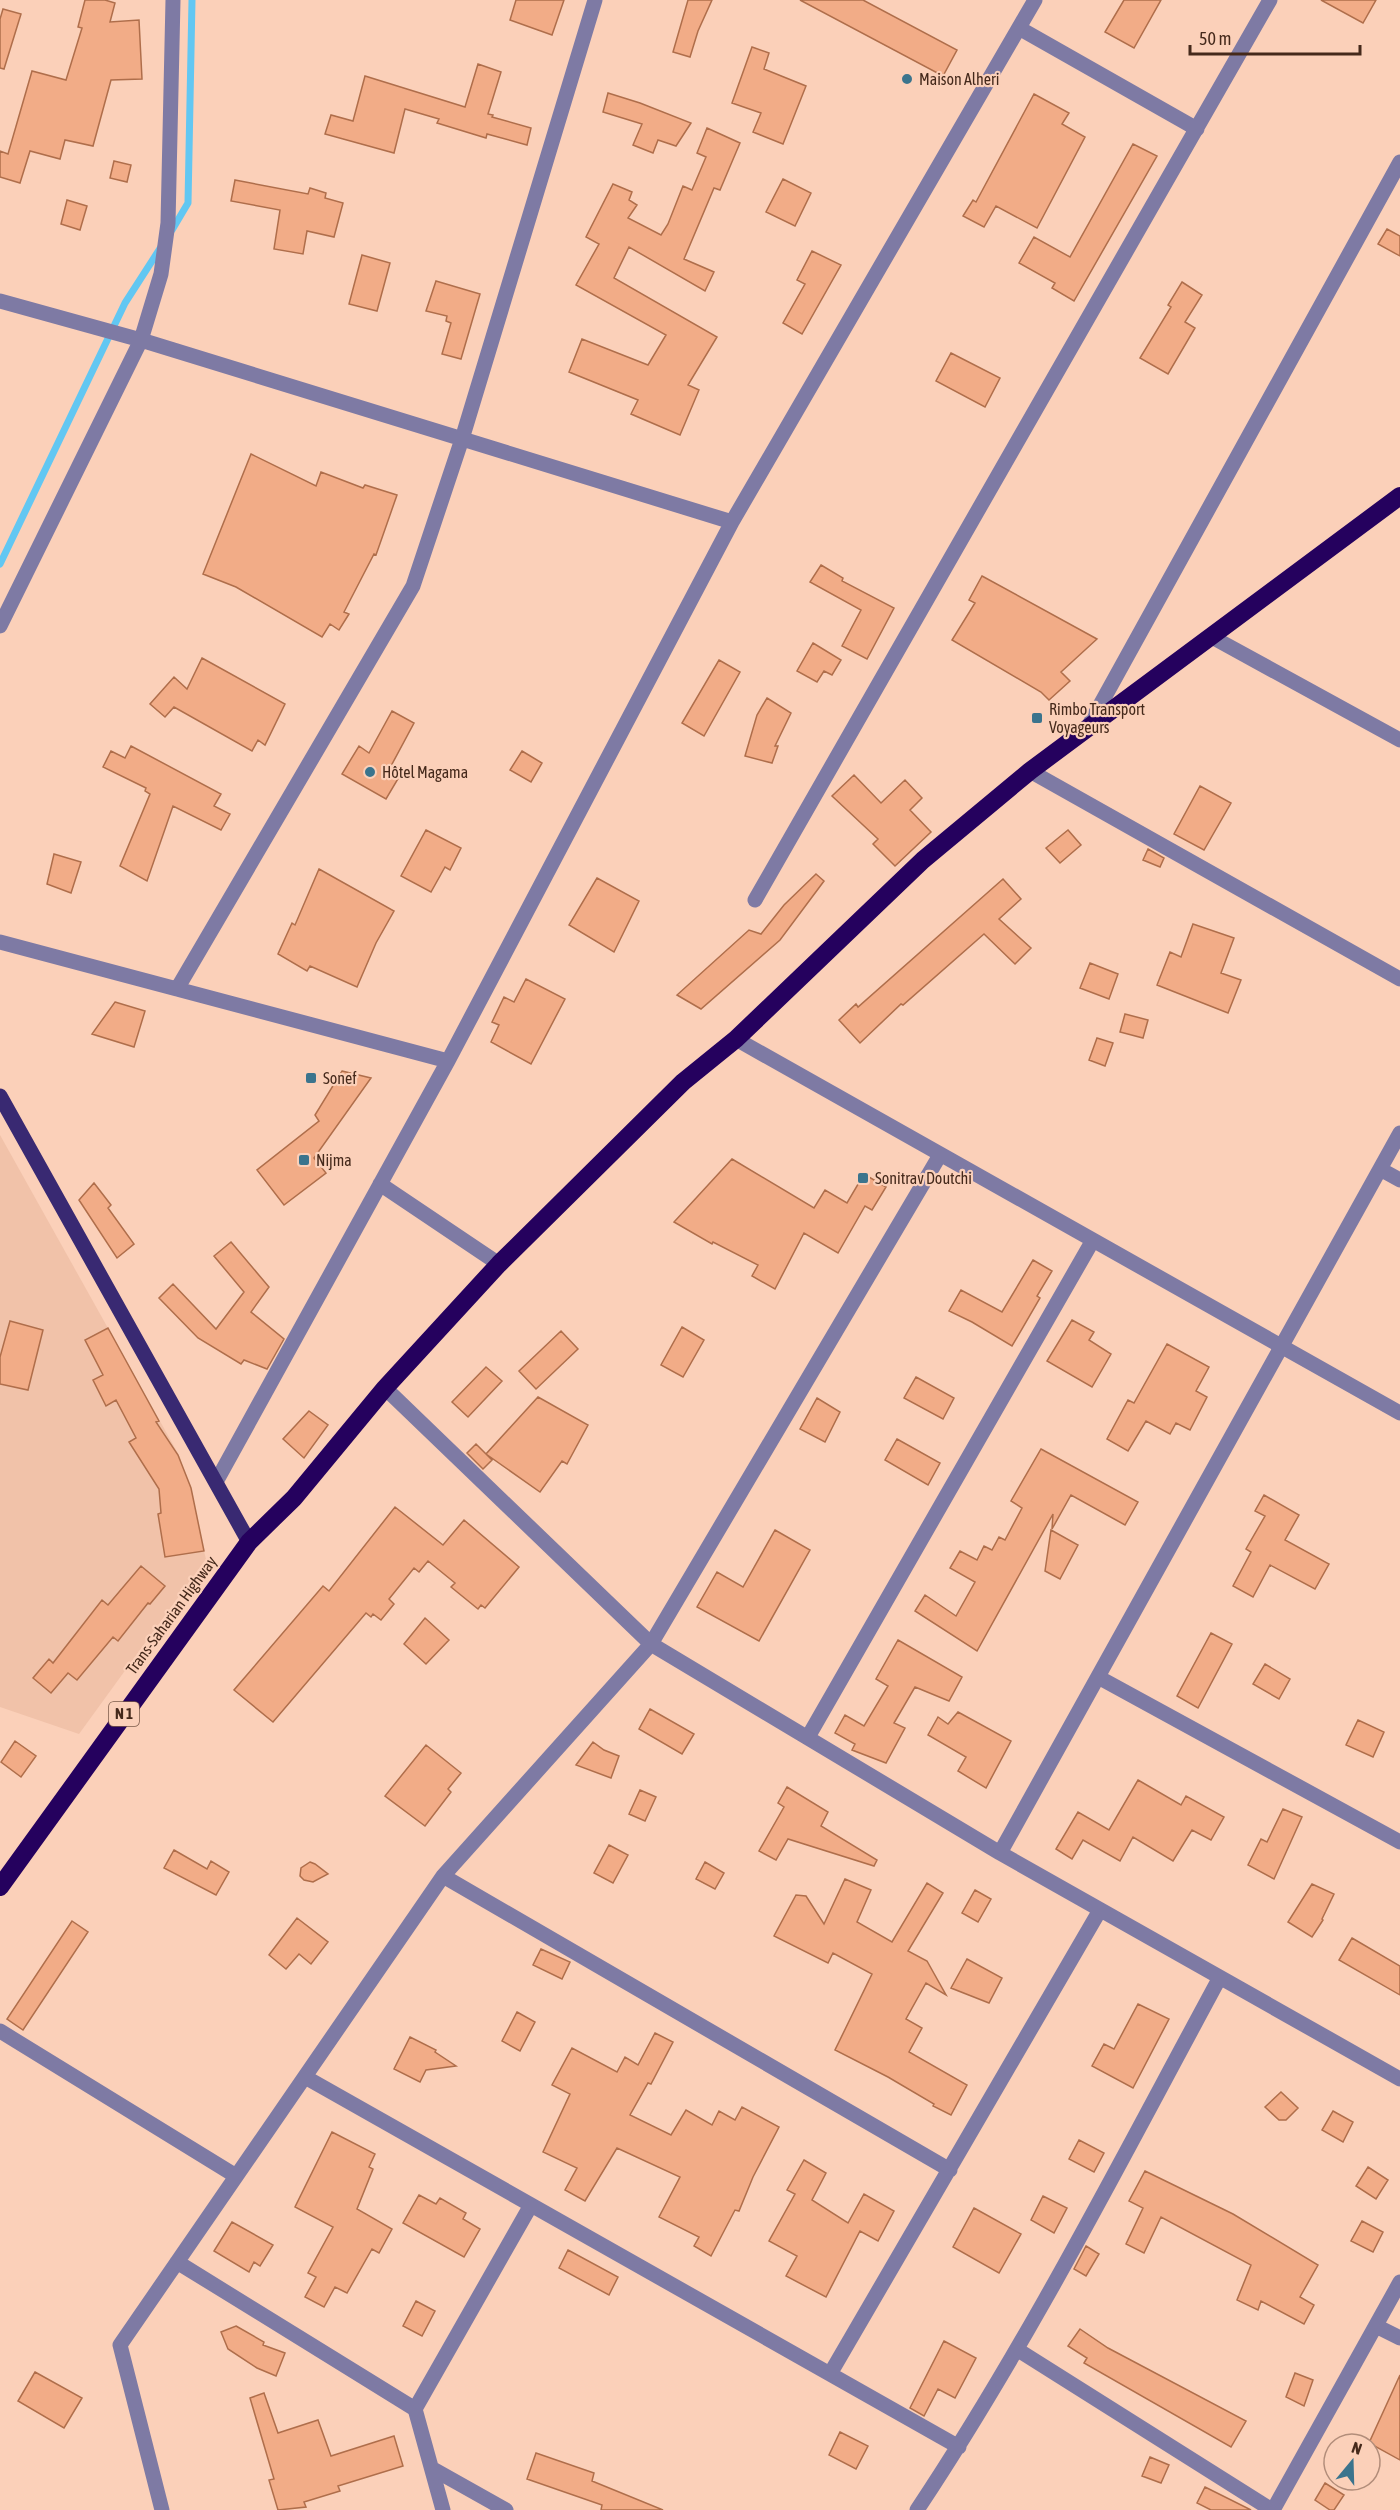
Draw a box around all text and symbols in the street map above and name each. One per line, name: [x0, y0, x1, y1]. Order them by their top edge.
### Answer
scale bar: [1190, 18, 1360, 56]
text: 50 m: [1199, 28, 1231, 49]
place label: Maison Alheri: [919, 70, 999, 88]
marker: Maison Alheri: [900, 72, 914, 86]
place label: Rimbo Transport Voyageurs: [1049, 700, 1145, 737]
marker: Rimbo Transport Voyageurs: [1030, 711, 1044, 725]
place label: Hôtel Magama: [382, 763, 468, 782]
marker: Hôtel Magama: [363, 765, 377, 779]
place label: Sonef: [323, 1069, 357, 1087]
marker: Sonef: [304, 1071, 318, 1085]
place label: Nijma: [316, 1151, 352, 1170]
marker: Nijma: [297, 1153, 311, 1167]
place label: Sonitrav Doutchi: [875, 1169, 972, 1187]
marker: Sonitrav Doutchi: [856, 1171, 870, 1185]
street label: Trans-Saharian Highway: [122, 1552, 221, 1678]
road number: N 1: [109, 1702, 139, 1726]
north arrow: [1322, 2432, 1382, 2492]
text: N: [1349, 2438, 1364, 2458]

